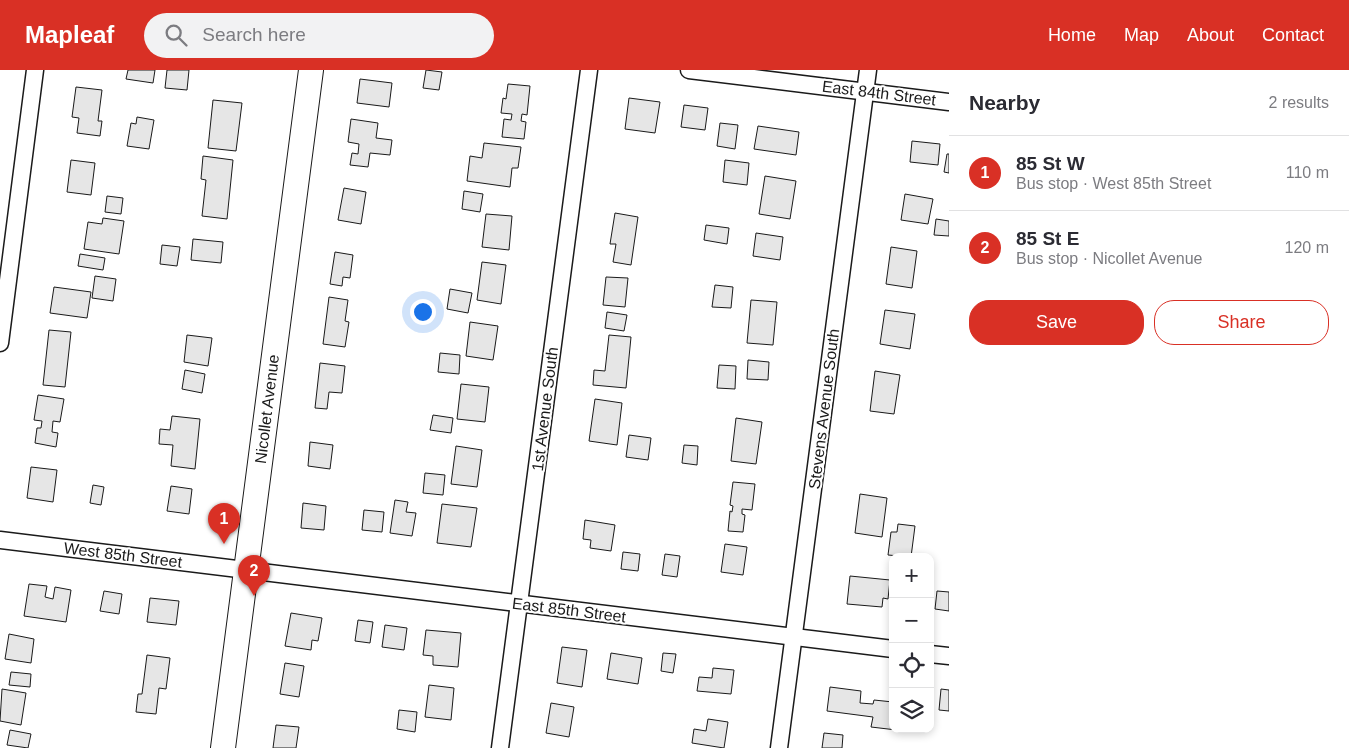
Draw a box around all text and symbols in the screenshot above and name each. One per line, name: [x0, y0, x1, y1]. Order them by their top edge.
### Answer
search box: [144, 13, 494, 58]
text: Mapleaf: [25, 21, 114, 48]
icon: search: [162, 21, 190, 49]
text: Search here: [202, 24, 306, 45]
text: Home: [1048, 25, 1096, 45]
text: Map: [1124, 25, 1159, 45]
text: About: [1187, 25, 1234, 45]
text: Contact: [1262, 25, 1324, 45]
street label: East 84th Street: [821, 78, 938, 108]
text: Nearby: [969, 91, 1040, 114]
text: 2 results: [1269, 94, 1329, 111]
text: 85 St W: [1016, 153, 1085, 174]
text: 1: [981, 164, 989, 181]
text: 110 m: [1286, 164, 1329, 181]
text: Bus stop · West 85th Street: [1016, 175, 1211, 192]
text: 85 St E: [1016, 228, 1079, 249]
text: 2: [981, 239, 989, 256]
text: 120 m: [1285, 239, 1329, 256]
text: Bus stop · Nicollet Avenue: [1016, 250, 1202, 267]
your location: [410, 299, 436, 325]
button: Save: [969, 300, 1144, 345]
button: Share: [1154, 300, 1329, 345]
street label: Stevens Avenue South: [806, 328, 842, 490]
street label: 1st Avenue South: [529, 346, 561, 472]
street label: Nicollet Avenue: [252, 353, 282, 465]
pin: 1: [208, 503, 240, 544]
street label: West 85th Street: [63, 539, 184, 571]
map controls: [889, 553, 934, 733]
button: +: [889, 553, 934, 598]
pin: 2: [238, 555, 270, 596]
street label: East 85th Street: [511, 595, 628, 625]
button: −: [889, 598, 934, 643]
button: locate: [889, 643, 934, 688]
button: layers: [889, 688, 934, 733]

